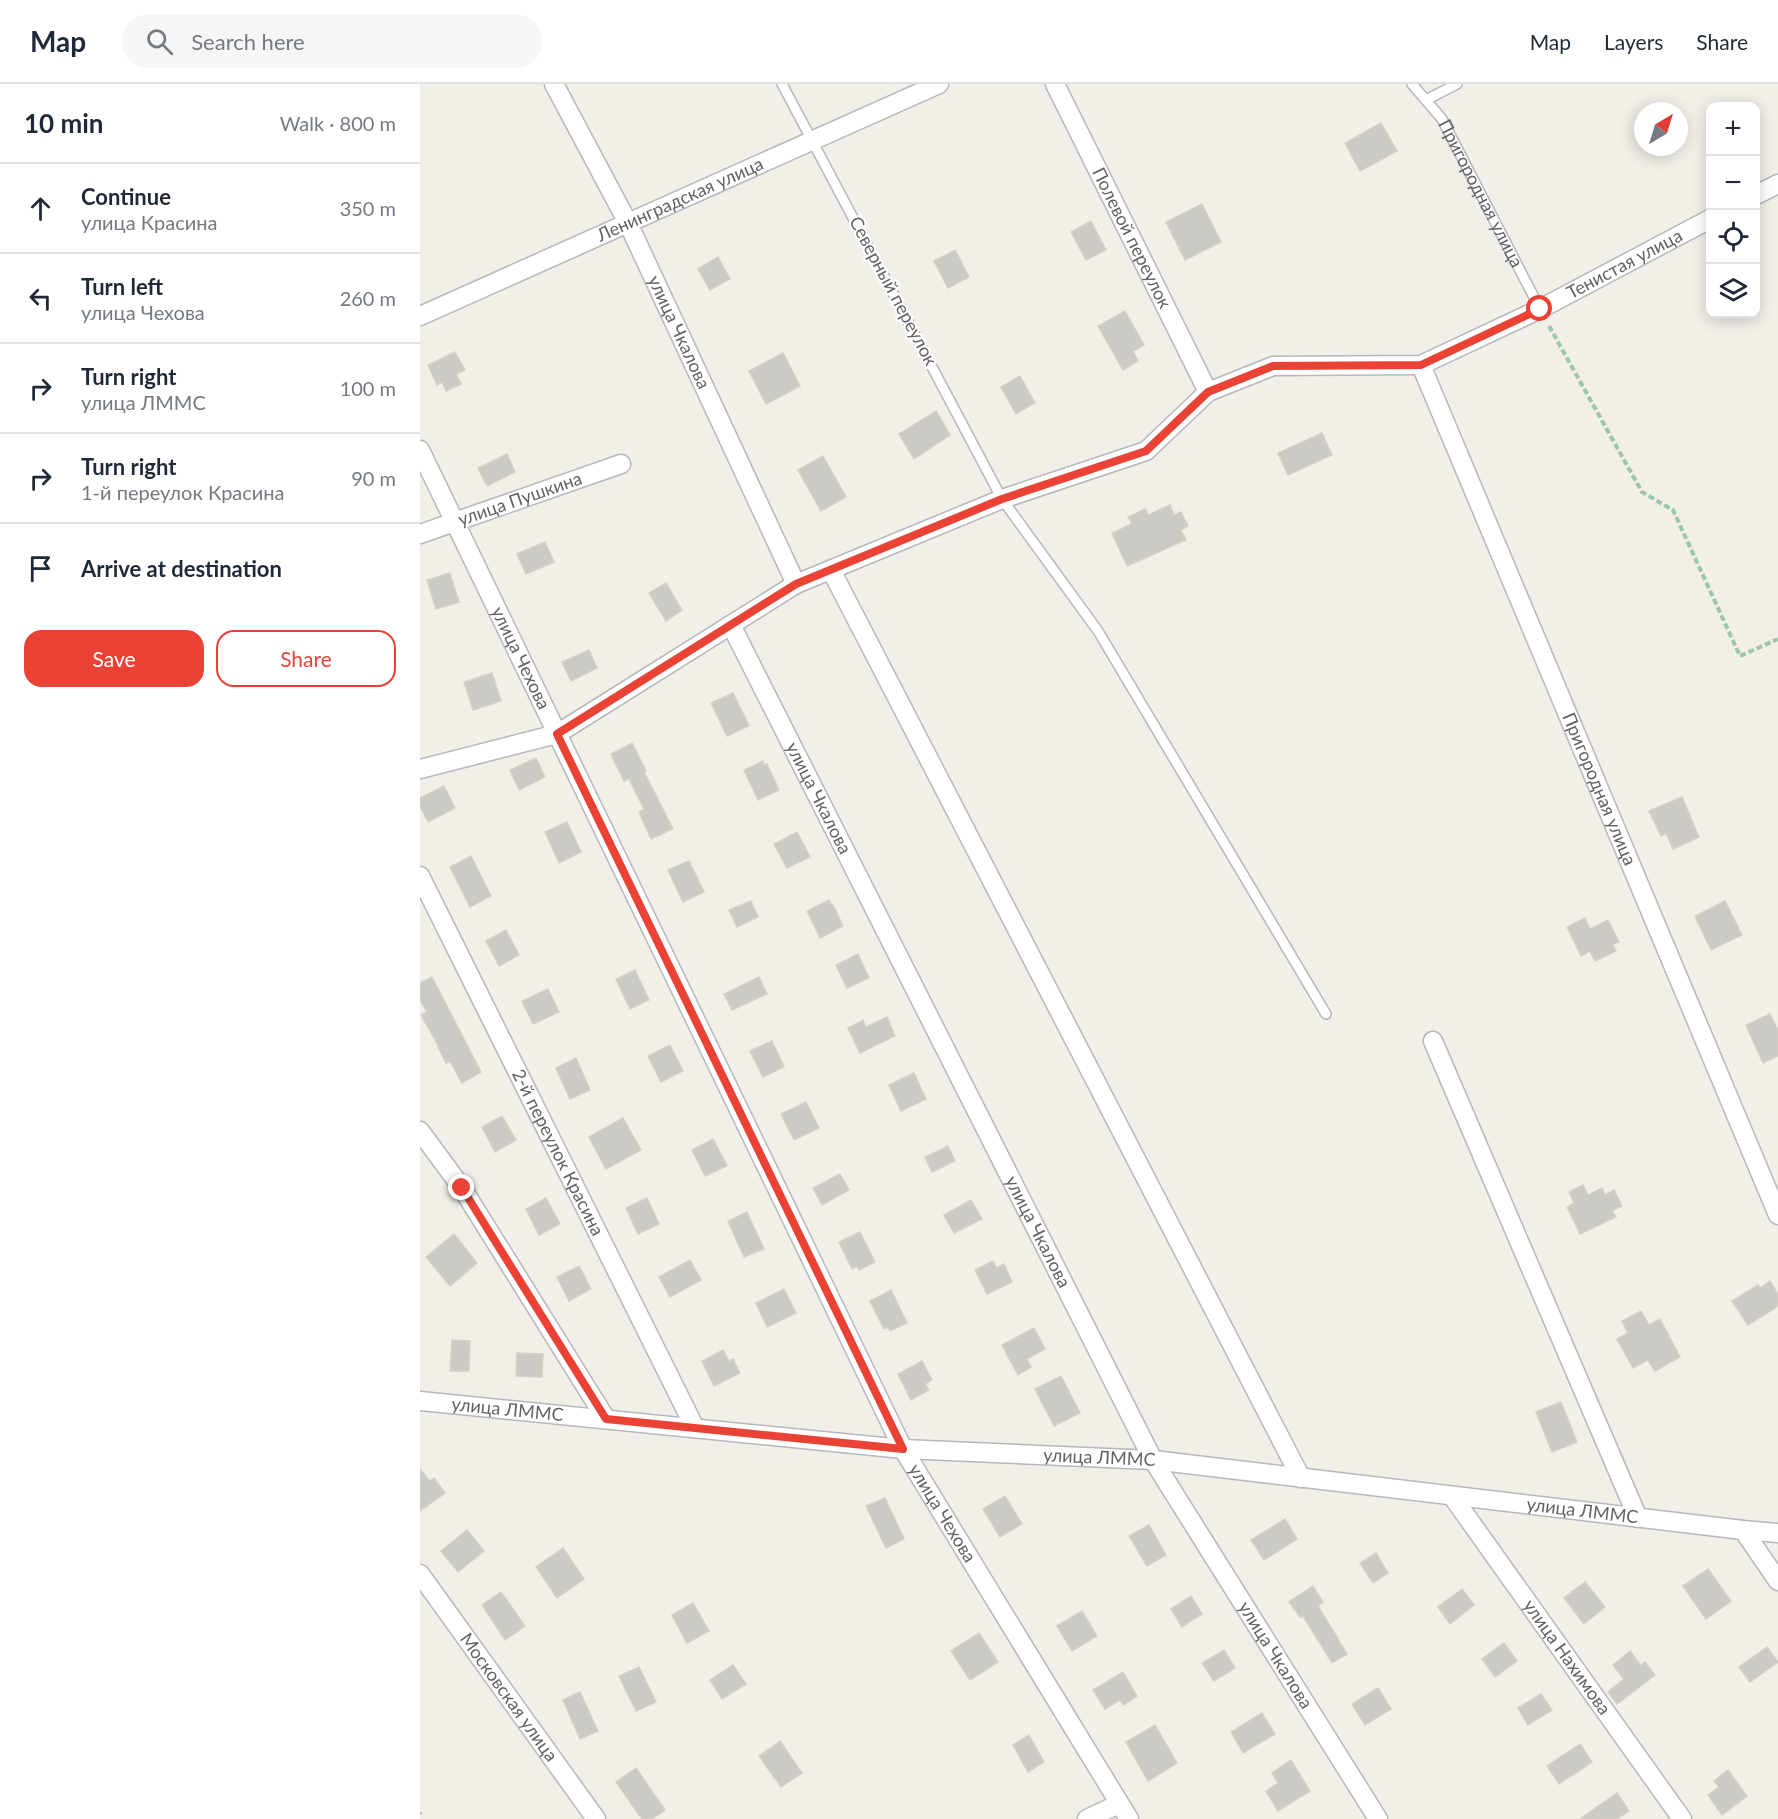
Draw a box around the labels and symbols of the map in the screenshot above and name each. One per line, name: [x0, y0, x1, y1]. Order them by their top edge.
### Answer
north arrow: [1634, 102, 1688, 156]
street label: Пригородная улица: [1434, 115, 1529, 271]
street label: Ленинградская улица: [592, 152, 766, 246]
street label: Полевой переулок: [1088, 163, 1177, 312]
street label: Северный переулок: [845, 212, 943, 369]
street label: Тенистая улица: [1563, 224, 1686, 303]
street label: улица Чкалова: [644, 272, 716, 392]
route start: [1526, 295, 1552, 321]
street label: улица Пушкина: [455, 466, 585, 530]
street label: улица Чехова: [487, 603, 556, 713]
street label: Пригородная улица: [1558, 709, 1642, 868]
street label: улица Чкалова: [782, 738, 857, 857]
street label: 2-й переулок Красина: [508, 1065, 609, 1239]
street label: улица Чкалова: [1001, 1172, 1076, 1291]
route end: [448, 1174, 474, 1200]
street label: улица ЛММС: [451, 1392, 565, 1425]
street label: улица ЛММС: [1043, 1443, 1156, 1470]
street label: улица Чехова: [905, 1459, 982, 1566]
street label: улица ЛММС: [1525, 1492, 1640, 1527]
street label: улица Нахимова: [1519, 1595, 1616, 1719]
street label: улица Чкалова: [1234, 1597, 1318, 1712]
street label: Московская улица: [456, 1628, 563, 1765]

